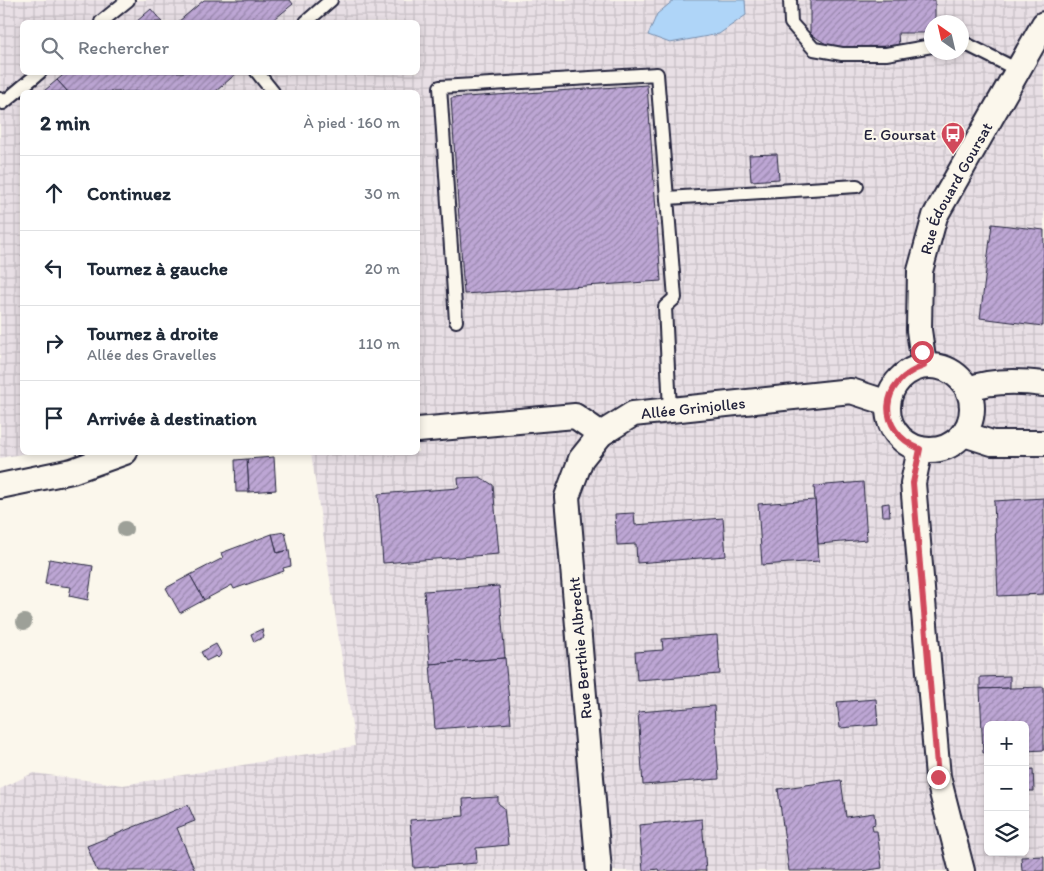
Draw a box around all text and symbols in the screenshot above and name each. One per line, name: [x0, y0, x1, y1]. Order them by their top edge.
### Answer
north arrow: [924, 15, 969, 60]
search box: [20, 20, 420, 75]
icon: search: [38, 34, 66, 62]
text: Rechercher: [78, 36, 169, 59]
text: 2 min: [40, 110, 90, 135]
text: À pied · 160 m: [304, 113, 400, 132]
street label: Rue Édouard Goursat: [915, 119, 996, 257]
bus stop icon: E. Goursat: [940, 121, 966, 155]
place label: E. Goursat: [864, 125, 936, 144]
icon: ahead: [40, 179, 68, 207]
text: Continuez: [87, 182, 171, 205]
text: 30 m: [364, 184, 400, 203]
icon: left: [40, 254, 68, 282]
text: Tournez à gauche: [87, 257, 228, 280]
text: 20 m: [365, 259, 400, 278]
text: Tournez à droite: [87, 322, 219, 345]
icon: right: [40, 329, 68, 357]
text: 110 m: [358, 334, 400, 353]
route start: [911, 341, 934, 364]
text: Allée des Gravelles: [87, 345, 216, 364]
street label: Allée Grinjolles: [640, 393, 746, 423]
icon: arrive: [40, 404, 68, 432]
text: Arrivée à destination: [87, 407, 257, 430]
street label: Rue Berthie Albrecht: [564, 576, 596, 720]
map controls: [984, 721, 1029, 856]
button: +: [984, 721, 1029, 766]
route end: [927, 766, 950, 789]
button: −: [984, 766, 1029, 811]
button: layers: [984, 811, 1029, 856]

